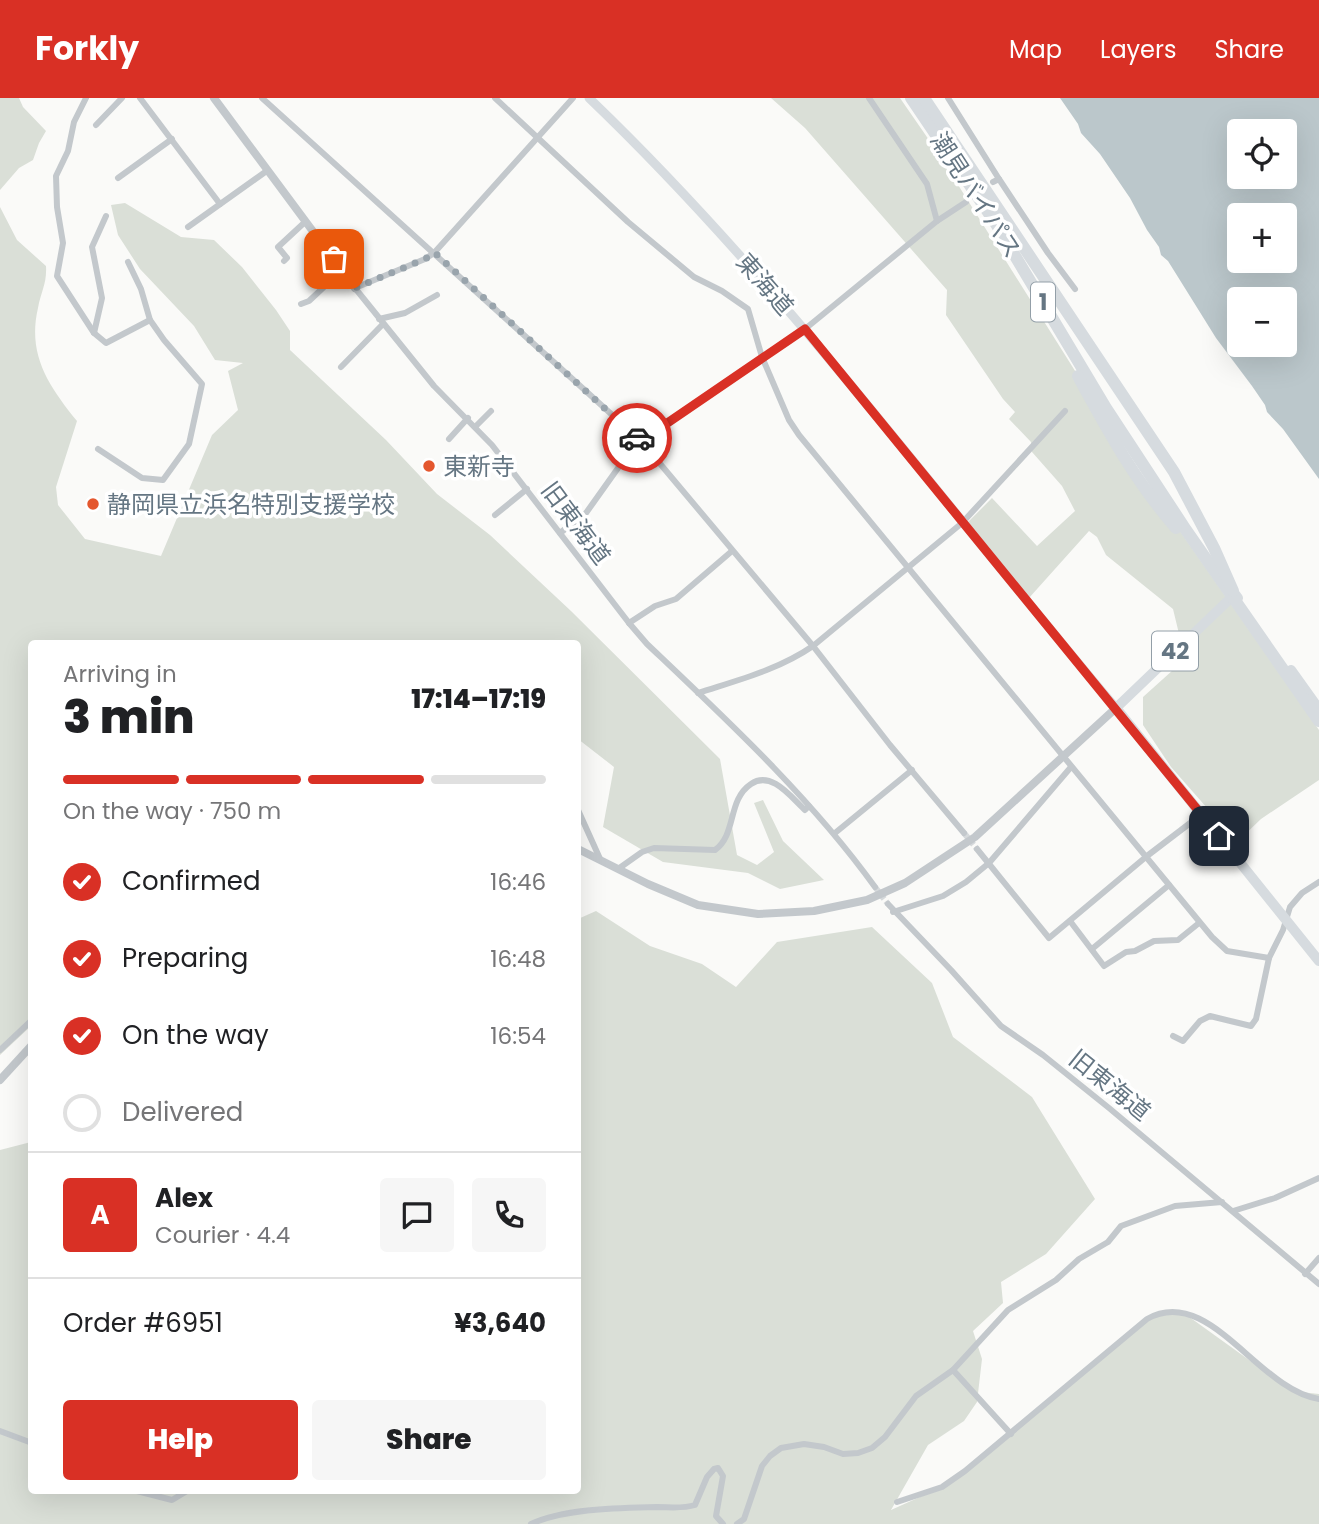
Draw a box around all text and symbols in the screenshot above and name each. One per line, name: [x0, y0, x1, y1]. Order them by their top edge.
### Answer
text: Forkly: [35, 25, 139, 72]
text: Map: [1009, 33, 1062, 66]
text: Layers: [1100, 33, 1176, 66]
text: Share: [1214, 33, 1284, 66]
map controls: [1227, 119, 1297, 357]
button: locate: [1227, 119, 1297, 189]
street label: 潮見バイパス: [923, 126, 1029, 264]
button: +: [1227, 203, 1297, 273]
pin: [304, 229, 364, 289]
icon: bag: [315, 240, 353, 278]
street label: 東海道: [729, 246, 801, 322]
road number: 1: [1031, 282, 1055, 322]
button: −: [1227, 287, 1297, 357]
courier: [602, 403, 672, 473]
icon: car: [618, 419, 656, 457]
place label: 東新寺: [443, 450, 515, 483]
marker: 東新寺: [421, 458, 437, 474]
street label: 旧東海道: [534, 475, 618, 571]
place label: 静岡県立浜名特別支援学校: [107, 488, 395, 521]
marker: 静岡県立浜名特別支援学校: [85, 496, 101, 512]
road number: 42: [1152, 632, 1198, 670]
text: Arriving in: [63, 658, 177, 690]
text: 17:14–17:19: [411, 681, 546, 717]
text: 3 min: [63, 685, 195, 749]
text: On the way · 750 m: [63, 795, 281, 827]
pin: [1189, 806, 1249, 866]
icon: home: [1200, 817, 1238, 855]
icon: check: [63, 863, 101, 901]
text: Confirmed: [122, 863, 260, 899]
text: 16:46: [490, 866, 546, 898]
icon: check: [63, 940, 101, 978]
text: Preparing: [122, 940, 248, 976]
text: 16:48: [490, 943, 546, 975]
icon: check: [63, 1017, 101, 1055]
text: On the way: [122, 1017, 269, 1053]
text: 16:54: [490, 1020, 546, 1052]
street label: 旧東海道: [1062, 1042, 1158, 1128]
text: Delivered: [122, 1094, 243, 1130]
button: chat: [380, 1178, 454, 1252]
button: phone: [472, 1178, 546, 1252]
text: Alex: [155, 1180, 213, 1216]
text: A: [90, 1197, 110, 1233]
text: Courier · 4.4: [155, 1219, 290, 1251]
text: Order #6951: [63, 1305, 223, 1341]
text: ¥3,640: [454, 1305, 546, 1341]
button: Help: [63, 1400, 298, 1480]
button: Share: [312, 1400, 546, 1480]

